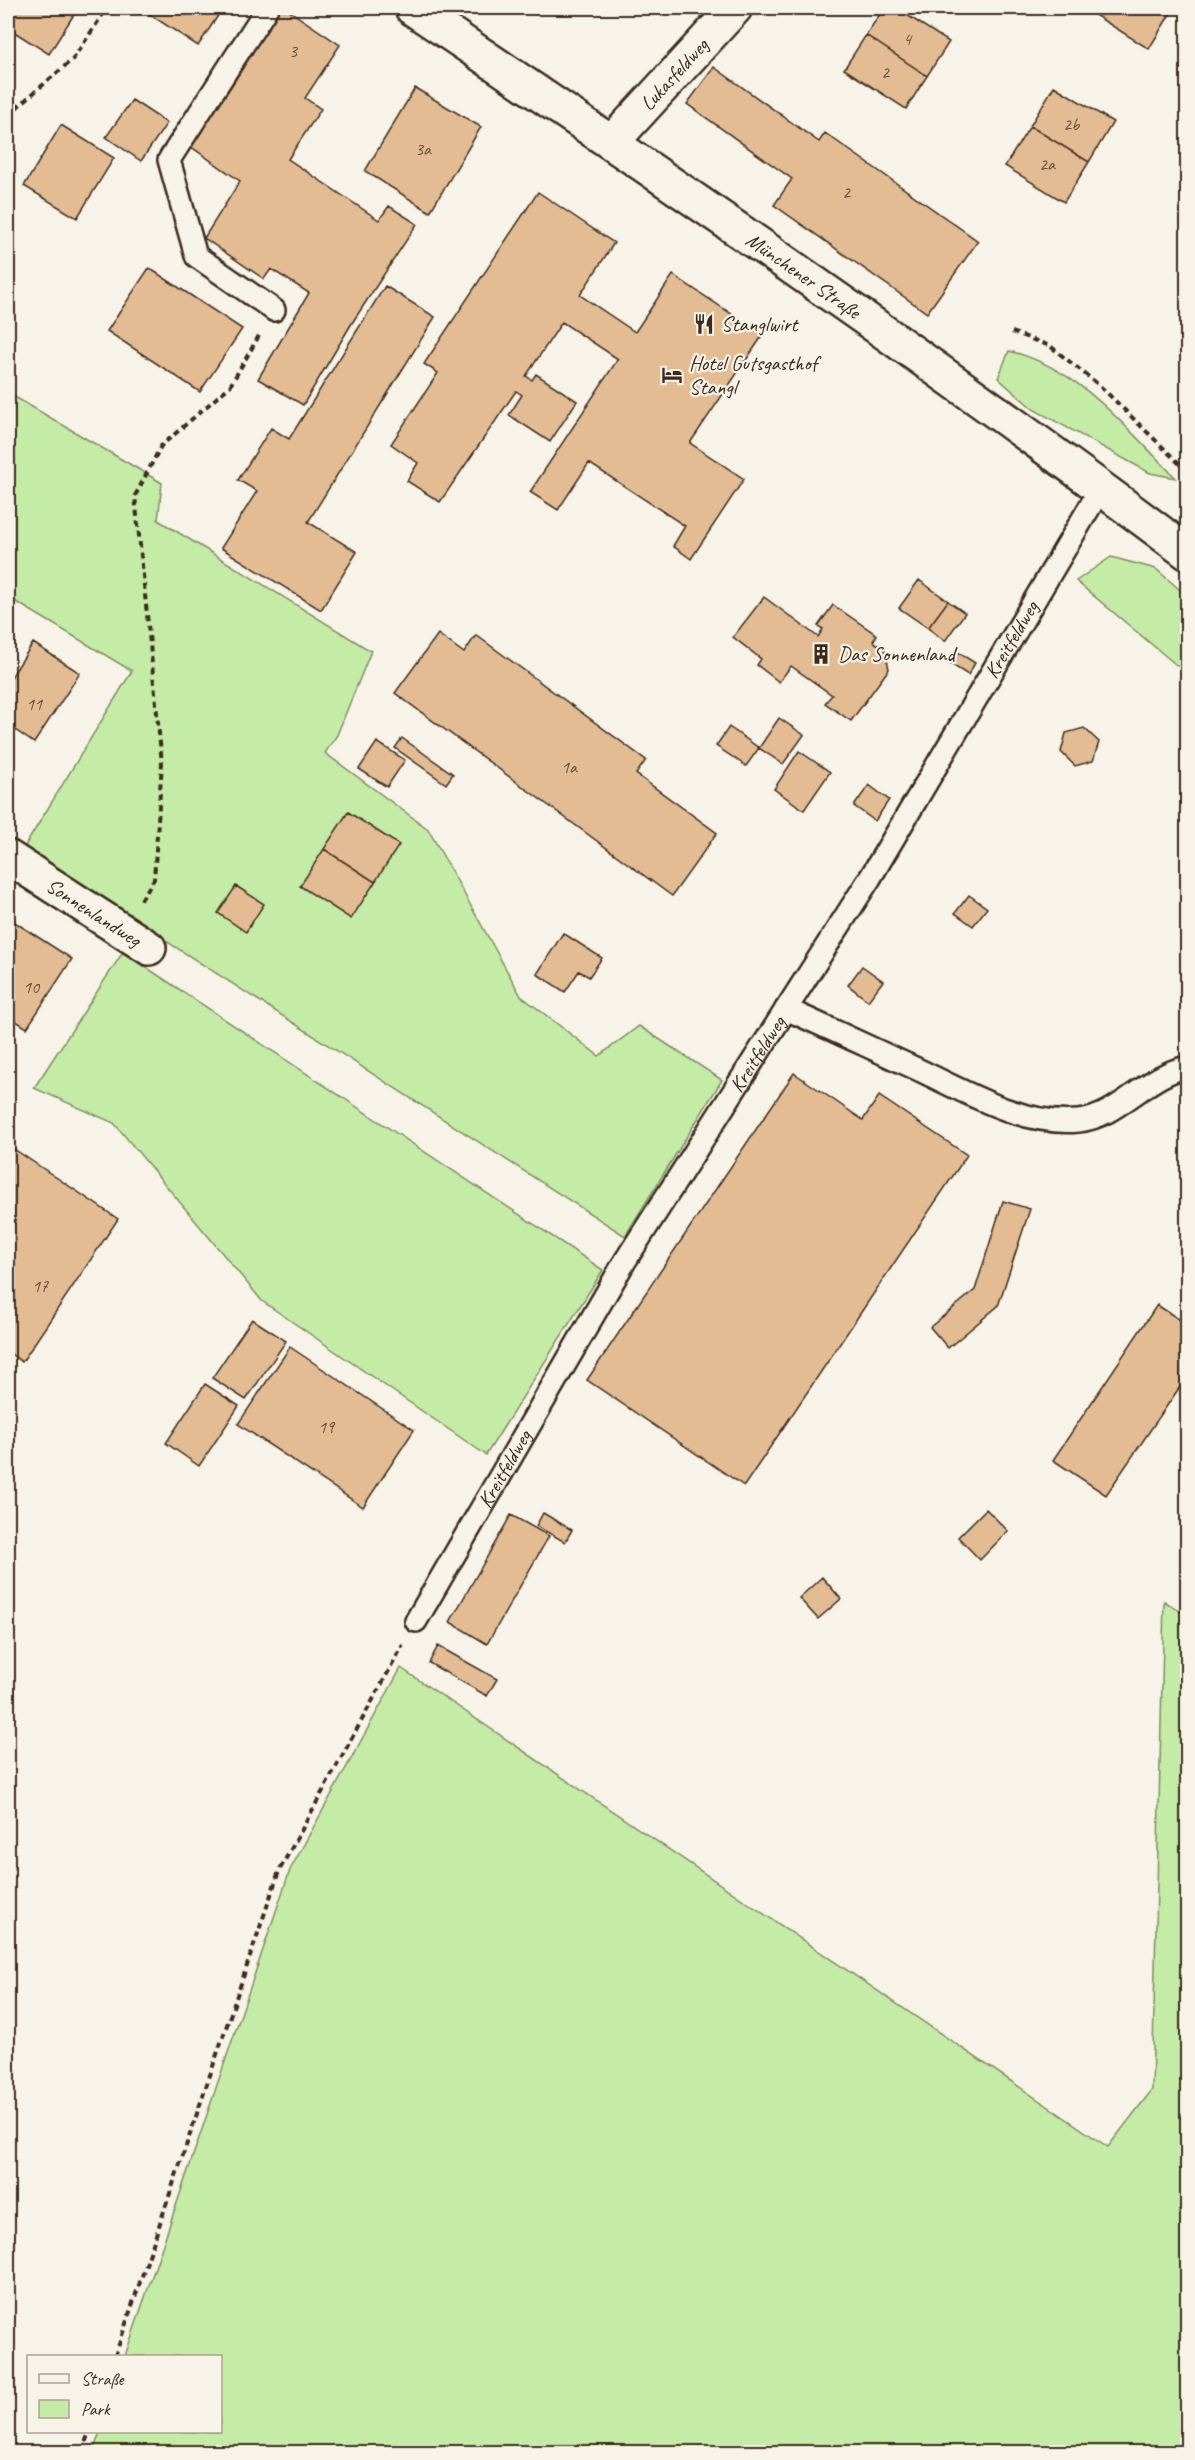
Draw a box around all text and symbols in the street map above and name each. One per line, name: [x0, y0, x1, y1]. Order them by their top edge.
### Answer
house number: 4: [903, 28, 913, 50]
street label: Lukasfeldweg: [634, 31, 715, 116]
house number: 3: [289, 40, 299, 62]
house number: 2: [881, 61, 891, 83]
house number: 2b: [1063, 113, 1080, 135]
house number: 3a: [415, 138, 432, 160]
house number: 2a: [1039, 153, 1056, 175]
house number: 2: [842, 181, 852, 203]
street label: Münchener Straße: [741, 226, 867, 326]
place label: Stanglwirt: [721, 311, 800, 337]
restaurant icon: Stanglwirt: [692, 312, 716, 336]
place label: Hotel Gutsgasthof Stangl: [689, 350, 822, 400]
hotel icon: Hotel Gutsgasthof Stangl: [660, 363, 684, 387]
street label: Kreitfeldweg: [978, 595, 1045, 683]
place label: Das Sonnenland: [838, 641, 959, 667]
building icon: Das Sonnenland: [809, 642, 833, 666]
house number: 11: [26, 693, 43, 715]
house number: 1a: [561, 756, 578, 778]
street label: Sonnenlandweg: [41, 872, 147, 953]
house number: 10: [23, 976, 41, 998]
street label: Kreitfeldweg: [723, 1010, 792, 1097]
house number: 17: [32, 1275, 49, 1297]
house number: 19: [318, 1416, 336, 1438]
street label: Kreitfeldweg: [472, 1424, 538, 1512]
legend: [27, 2355, 222, 2433]
text: Straße: [81, 2368, 125, 2390]
text: Park: [81, 2398, 111, 2420]

